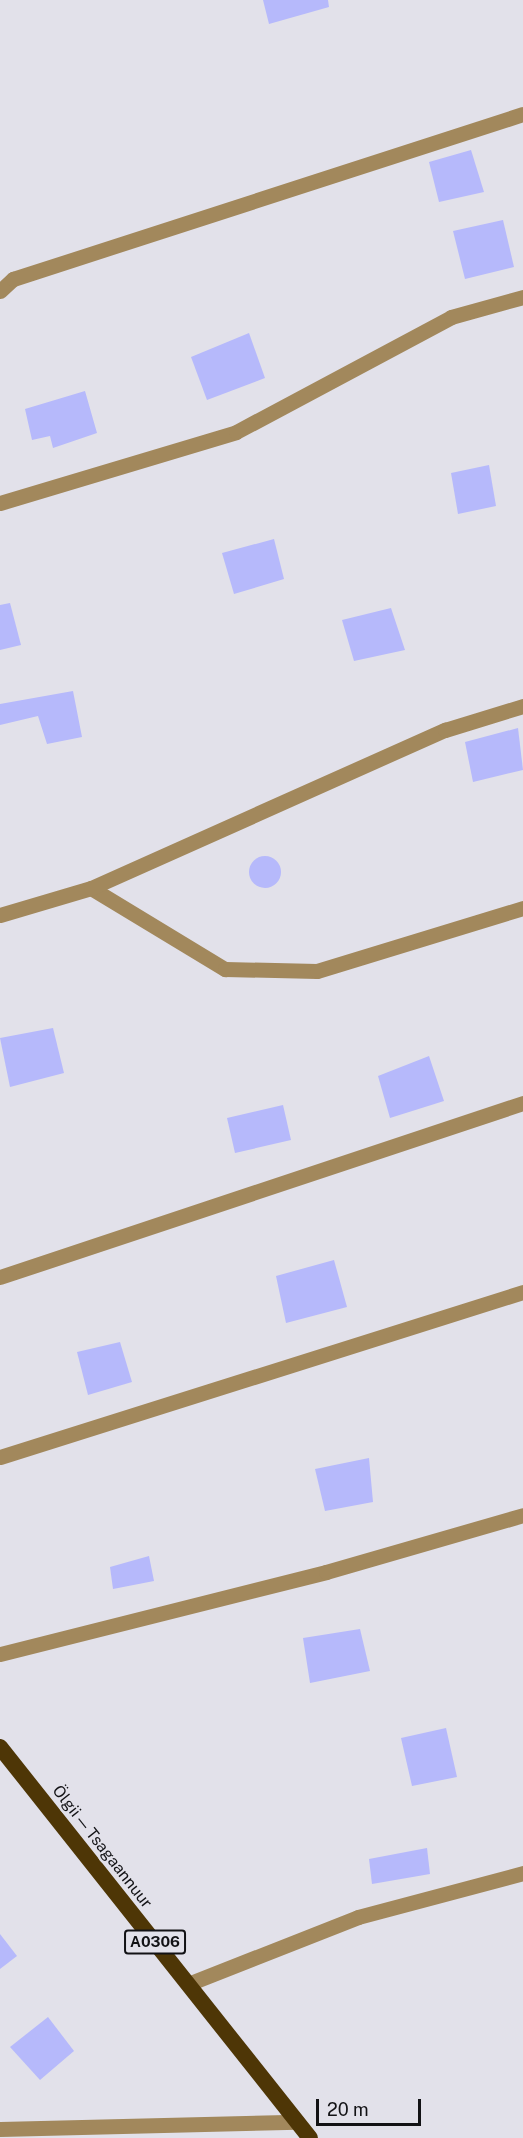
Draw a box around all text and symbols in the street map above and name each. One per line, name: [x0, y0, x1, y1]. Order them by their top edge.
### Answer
street label: Ölgii — Tsagaannuur: [46, 1779, 158, 1915]
road number: A0306: [124, 1930, 186, 1954]
scale bar: [319, 2087, 424, 2125]
text: 20 m: [327, 2099, 369, 2120]

